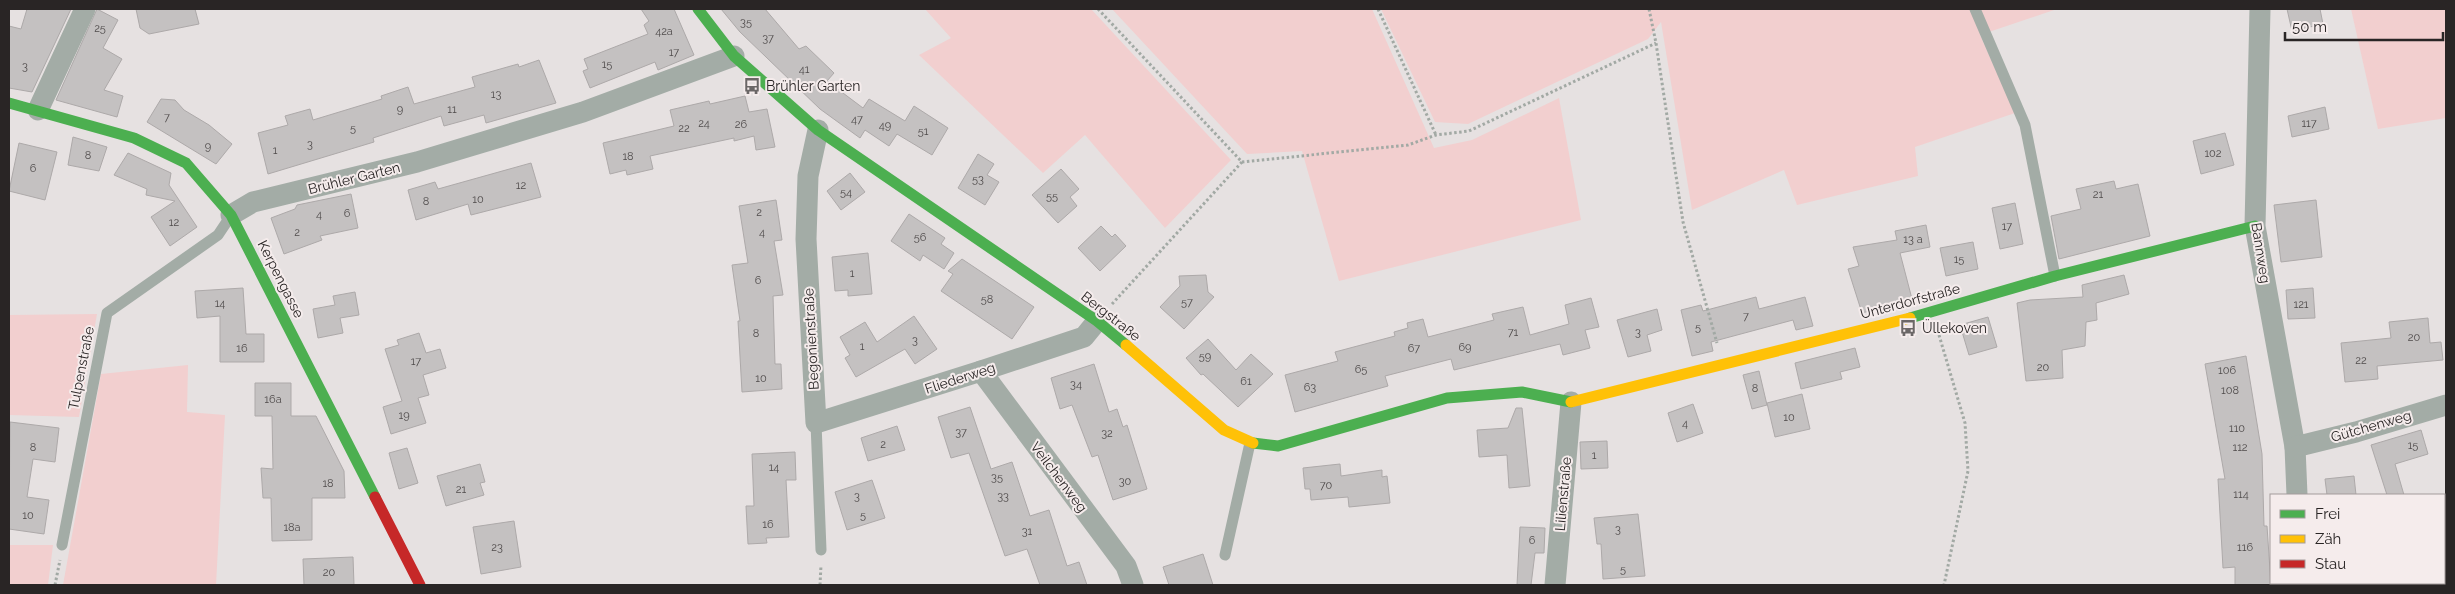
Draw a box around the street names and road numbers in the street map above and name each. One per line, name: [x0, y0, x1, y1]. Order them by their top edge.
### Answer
street label: Brühler Garten: [306, 159, 402, 197]
street label: Bannweg: [2248, 222, 2274, 284]
street label: Kerpengasse: [255, 238, 307, 320]
street label: Unterdorfstraße: [1858, 280, 1962, 322]
street label: Begonienstraße: [800, 288, 822, 390]
street label: Bergstraße: [1078, 288, 1144, 344]
street label: Tulpenstraße: [65, 325, 97, 411]
street label: Fliederweg: [923, 359, 997, 397]
street label: Gütchenweg: [2329, 407, 2413, 445]
street label: Veilchenweg: [1027, 439, 1091, 515]
street label: Lilienstraße: [1552, 456, 1574, 532]

